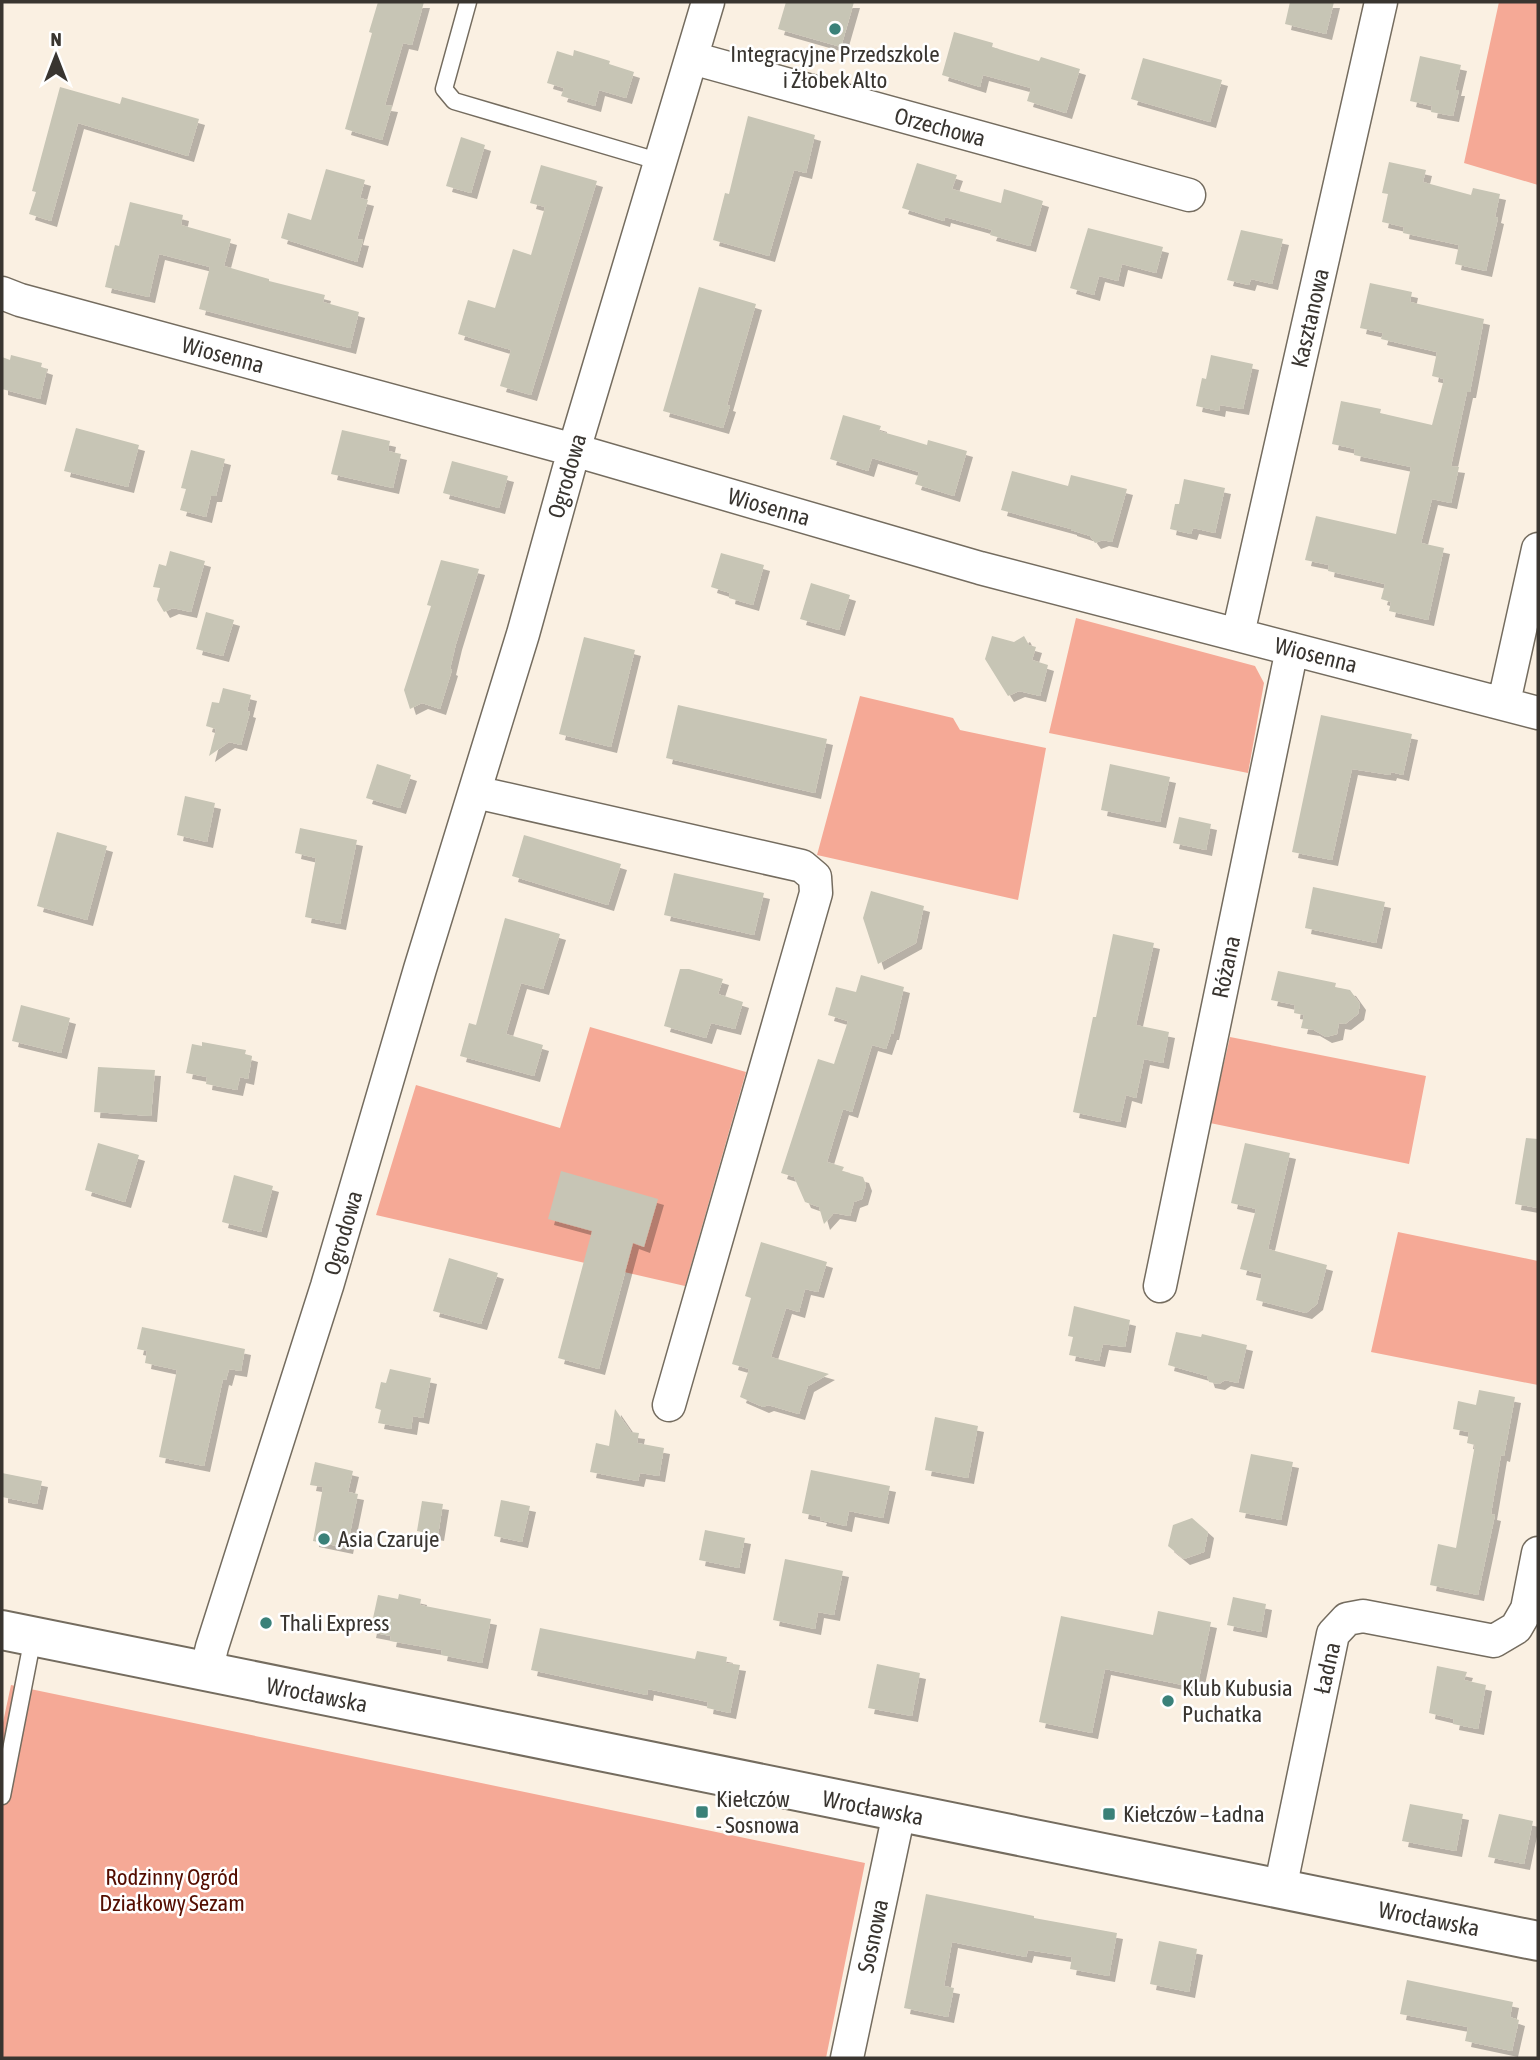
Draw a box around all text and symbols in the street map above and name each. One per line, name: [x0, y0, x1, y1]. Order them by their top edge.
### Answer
north arrow: [21, 21, 91, 91]
marker: Integracyjne Przedszkole i Żłobek Alto: [827, 21, 843, 37]
text: N: [50, 28, 62, 50]
place label: Integracyjne Przedszkole i Żłobek Alto: [730, 41, 940, 93]
street label: Orzechowa: [892, 102, 988, 152]
street label: Kasztanowa: [1286, 266, 1334, 370]
street label: Wiosenna: [179, 332, 267, 378]
street label: Ogrodowa: [543, 431, 591, 521]
street label: Wiosenna: [725, 483, 813, 531]
street label: Wiosenna: [1272, 632, 1360, 678]
street label: Różana: [1207, 934, 1245, 1000]
street label: Ogrodowa: [319, 1188, 367, 1278]
place label: Asia Czaruje: [338, 1526, 439, 1552]
marker: Asia Czaruje: [316, 1531, 332, 1547]
place label: Thali Express: [280, 1610, 389, 1636]
marker: Thali Express: [258, 1615, 274, 1631]
street label: Ładna: [1308, 1640, 1346, 1696]
street label: Wrocławska: [264, 1672, 370, 1718]
place label: Klub Kubusia Puchatka: [1182, 1675, 1293, 1727]
marker: Klub Kubusia Puchatka: [1160, 1693, 1176, 1709]
street label: Wrocławska: [820, 1785, 926, 1831]
place label: Kiełczów - Sosnowa: [716, 1786, 799, 1838]
place label: Kiełczów – Ładna: [1123, 1801, 1265, 1827]
marker: Kiełczów - Sosnowa: [694, 1804, 710, 1820]
marker: Kiełczów – Ładna: [1101, 1806, 1117, 1822]
park label: Rodzinny Ogród Działkowy Sezam: [99, 1864, 245, 1916]
street label: Wrocławska: [1376, 1896, 1482, 1942]
street label: Sosnowa: [853, 1897, 893, 1975]

